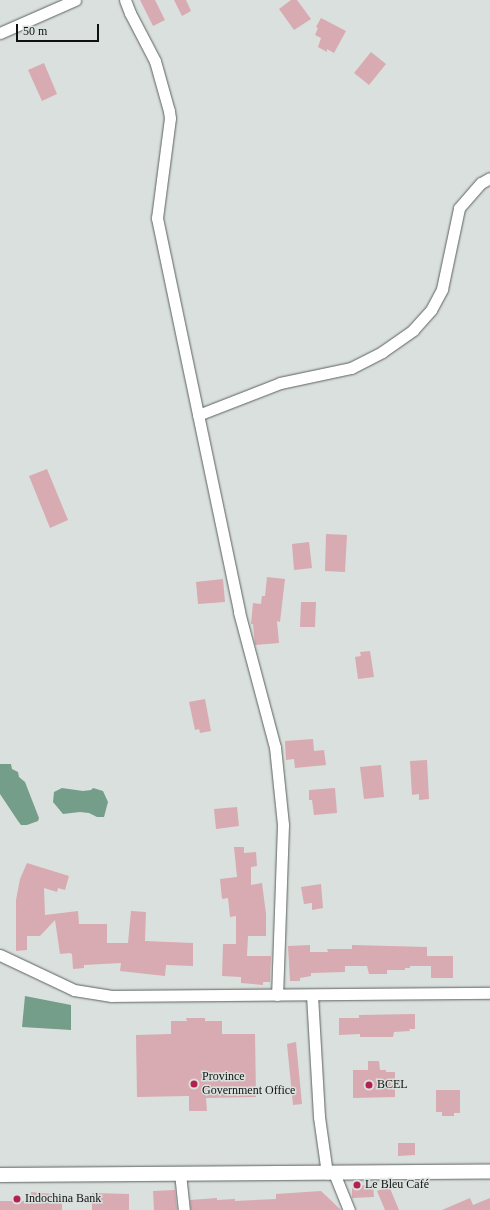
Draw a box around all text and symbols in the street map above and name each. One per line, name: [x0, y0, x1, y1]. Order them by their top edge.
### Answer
scale bar: [18, 16, 101, 42]
text: 50 m: [23, 24, 47, 38]
place label: Province Government Office: [202, 1070, 295, 1098]
place label: BCEL: [377, 1078, 408, 1092]
marker: Province Government Office: [189, 1079, 199, 1089]
marker: BCEL: [364, 1080, 374, 1090]
place label: Le Bleu Café: [365, 1178, 429, 1192]
marker: Le Bleu Café: [352, 1180, 362, 1190]
place label: Indochina Bank: [25, 1192, 101, 1206]
marker: Indochina Bank: [12, 1194, 22, 1204]

